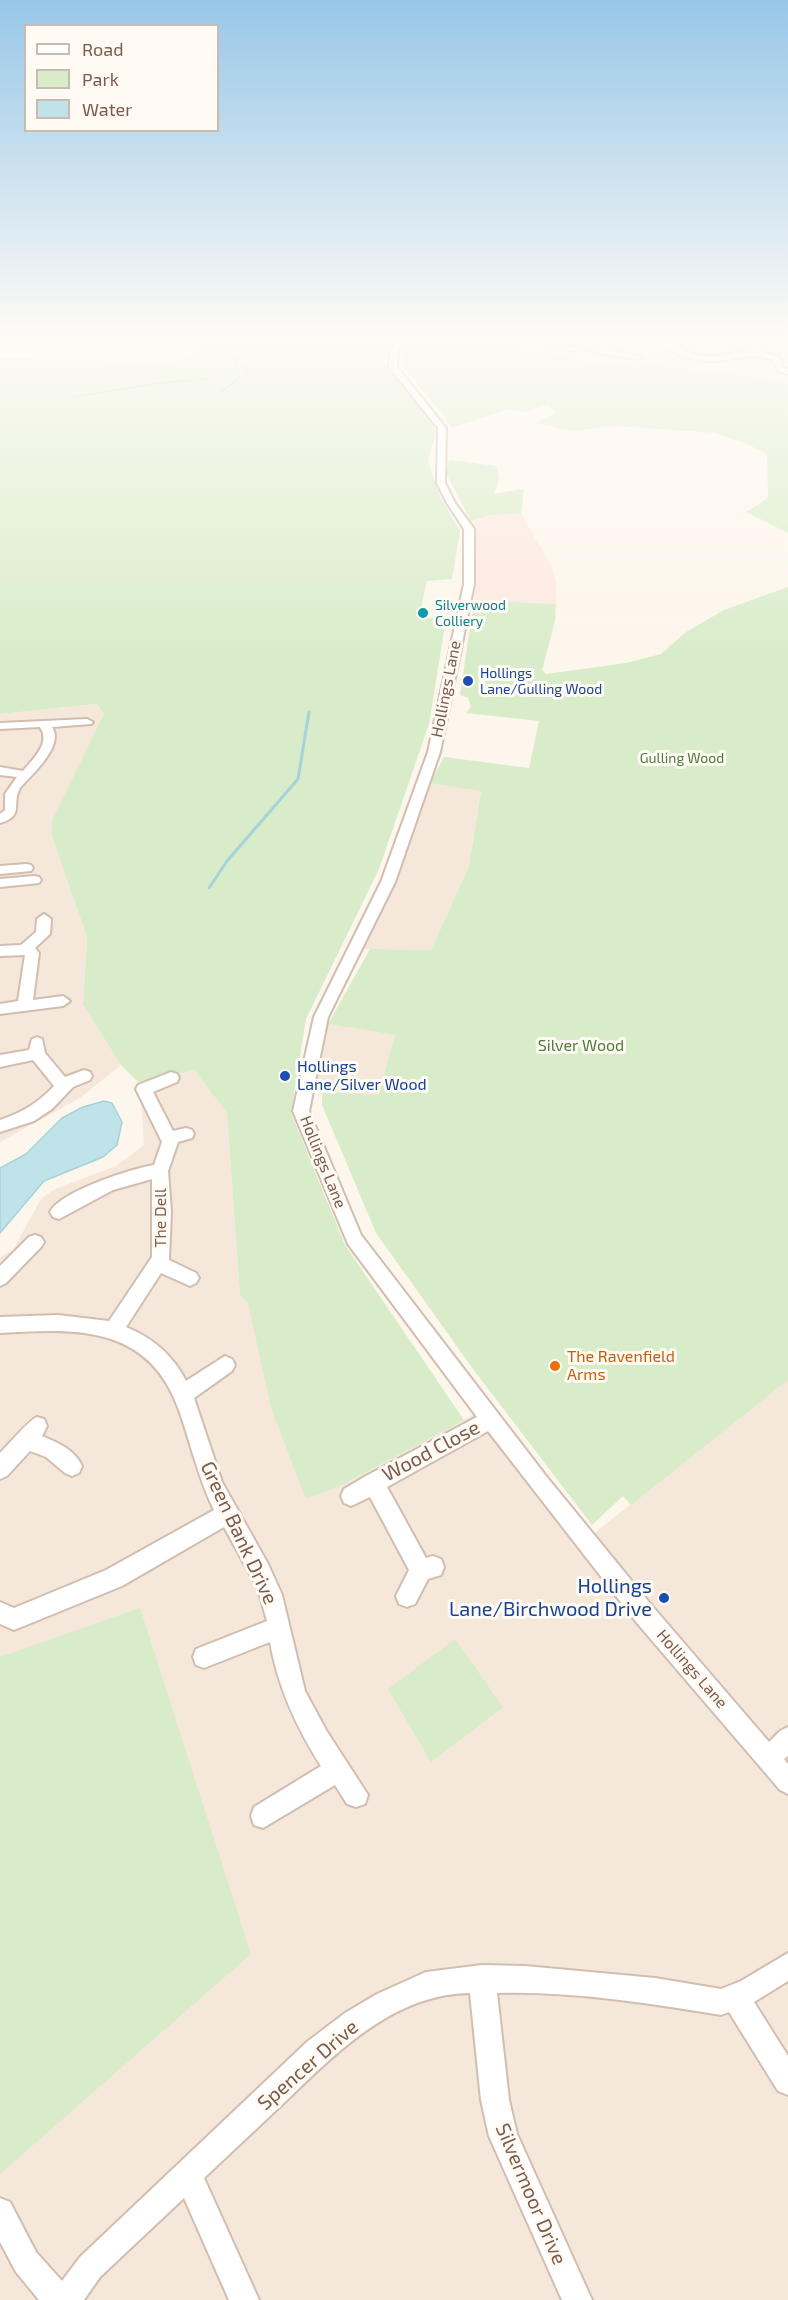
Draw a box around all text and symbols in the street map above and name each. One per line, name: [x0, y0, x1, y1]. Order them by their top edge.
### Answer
legend: [24, 24, 219, 132]
text: Road: [82, 38, 123, 60]
text: Park: [82, 68, 119, 90]
text: Water: [82, 98, 132, 120]
place label: Silverwood Colliery: [435, 597, 506, 630]
marker: Silverwood Colliery: [416, 606, 430, 620]
street label: Hollings Lane: [427, 639, 465, 739]
place label: Hollings Lane/Gulling Wood: [480, 665, 602, 698]
marker: Hollings Lane/Gulling Wood: [461, 674, 475, 688]
park label: Gulling Wood: [640, 750, 724, 766]
park label: Silver Wood: [538, 1036, 624, 1056]
place label: Hollings Lane/Silver Wood: [297, 1057, 427, 1095]
marker: Hollings Lane/Silver Wood: [278, 1069, 292, 1083]
street label: Hollings Lane: [296, 1113, 350, 1211]
street label: The Dell: [151, 1188, 171, 1248]
place label: The Ravenfield Arms: [567, 1347, 675, 1385]
marker: The Ravenfield Arms: [548, 1359, 562, 1373]
street label: Wood Close: [378, 1415, 484, 1487]
street label: Green Bank Drive: [195, 1458, 283, 1608]
place label: Hollings Lane/Birchwood Drive: [449, 1574, 652, 1621]
marker: Hollings Lane/Birchwood Drive: [657, 1591, 671, 1605]
street label: Hollings Lane: [653, 1626, 731, 1712]
street label: Spencer Drive: [253, 2015, 363, 2115]
street label: Silvermoor Drive: [490, 2120, 572, 2268]

